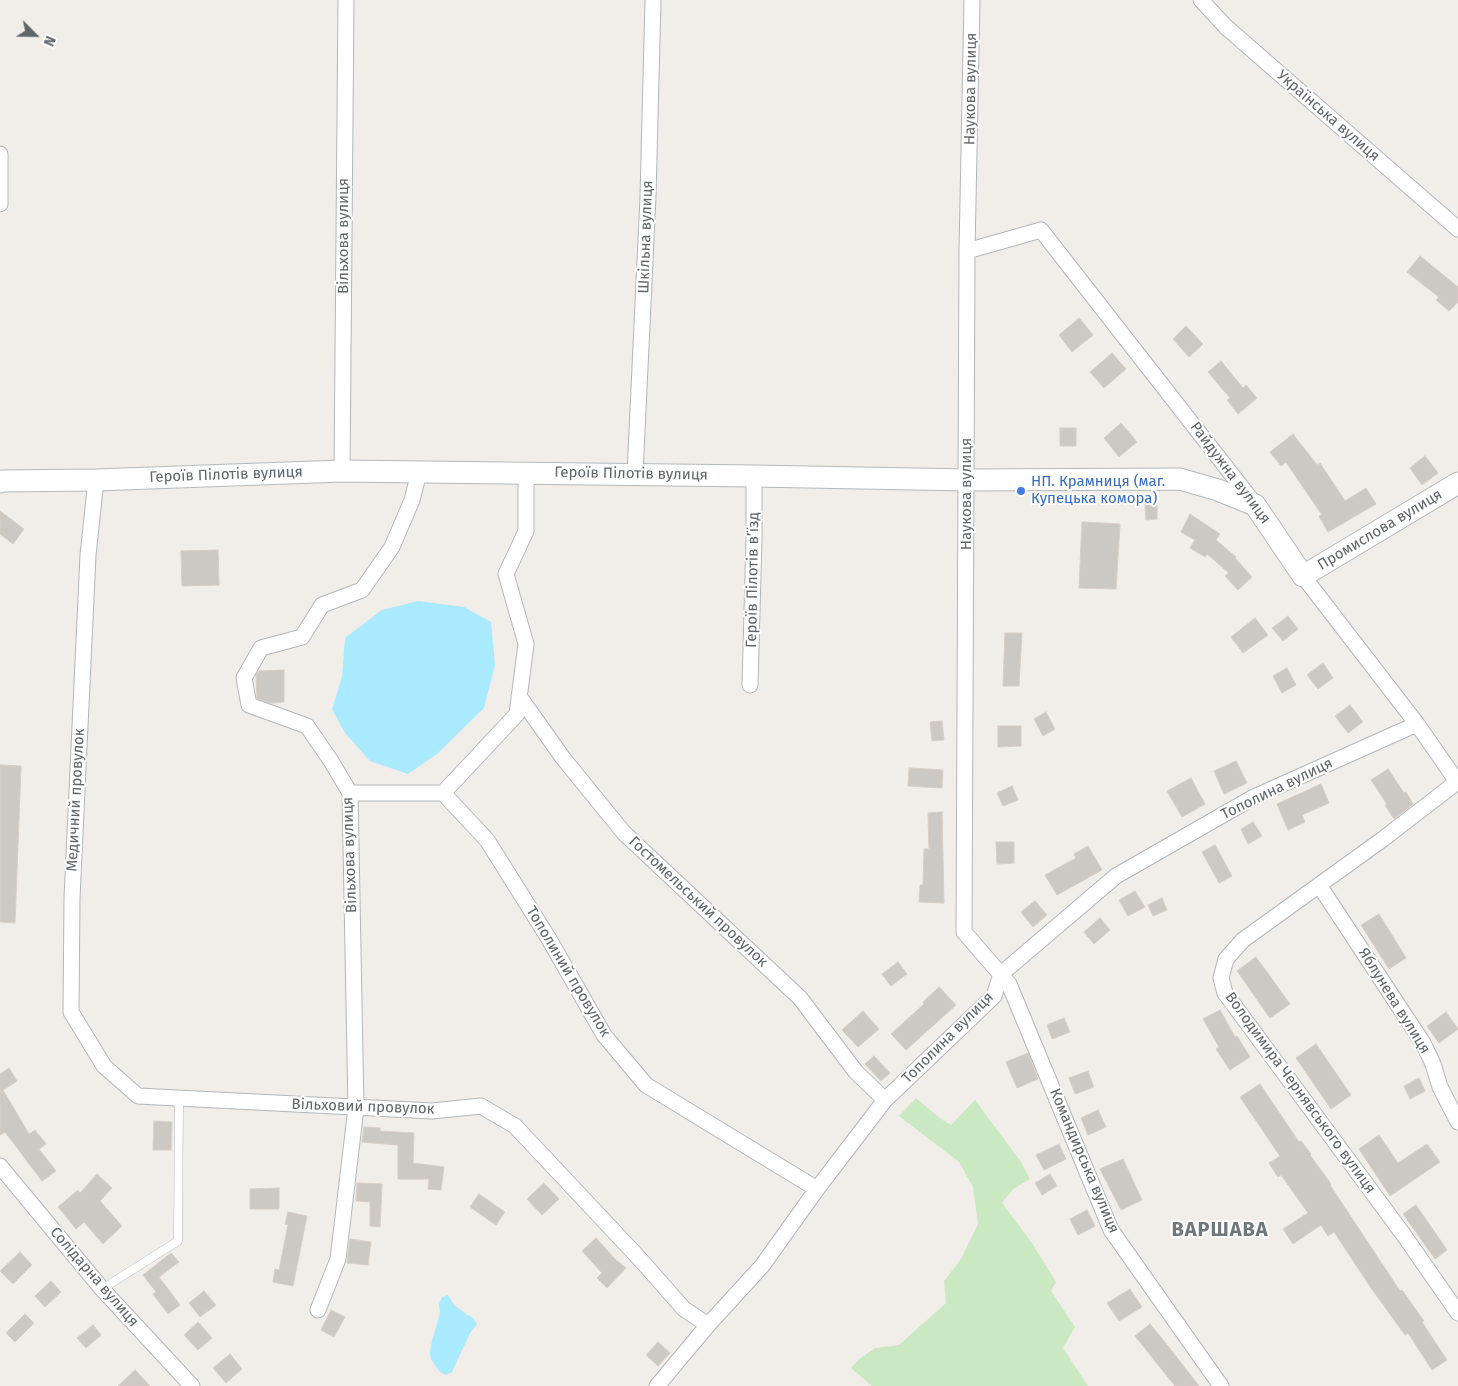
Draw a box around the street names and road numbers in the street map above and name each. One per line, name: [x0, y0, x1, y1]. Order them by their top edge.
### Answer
street label: Наукова вулиця: [961, 33, 981, 145]
street label: Українська вулиця: [1273, 66, 1383, 166]
street label: Вільхова вулиця: [335, 178, 353, 294]
street label: Шкільна вулиця: [635, 180, 657, 294]
street label: Райдужна вулиця: [1186, 419, 1274, 527]
street label: Наукова вулиця: [958, 438, 976, 550]
street label: Героїв Пілотів вулиця: [149, 463, 303, 487]
street label: Героїв Пілотів вулиця: [554, 464, 708, 484]
street label: Промислова вулиця: [1314, 486, 1446, 574]
street label: Героїв Пілотів в’їзд: [743, 512, 763, 648]
street label: Медичний провулок: [63, 728, 89, 872]
street label: Тополина вулиця: [1218, 754, 1336, 824]
street label: Вільхова вулиця: [339, 797, 361, 913]
street label: Гостомельський провулок: [625, 833, 771, 971]
street label: Тополиний провулок: [522, 904, 614, 1040]
street label: Яблунева вулиця: [1354, 945, 1434, 1057]
street label: Тополина вулиця: [899, 989, 997, 1087]
street label: Володимира Чернявського вулиця: [1221, 989, 1379, 1197]
street label: Командирська вулиця: [1045, 1086, 1123, 1236]
street label: Вільховий провулок: [291, 1096, 435, 1118]
street label: Солідарна вулиця: [46, 1223, 142, 1331]

